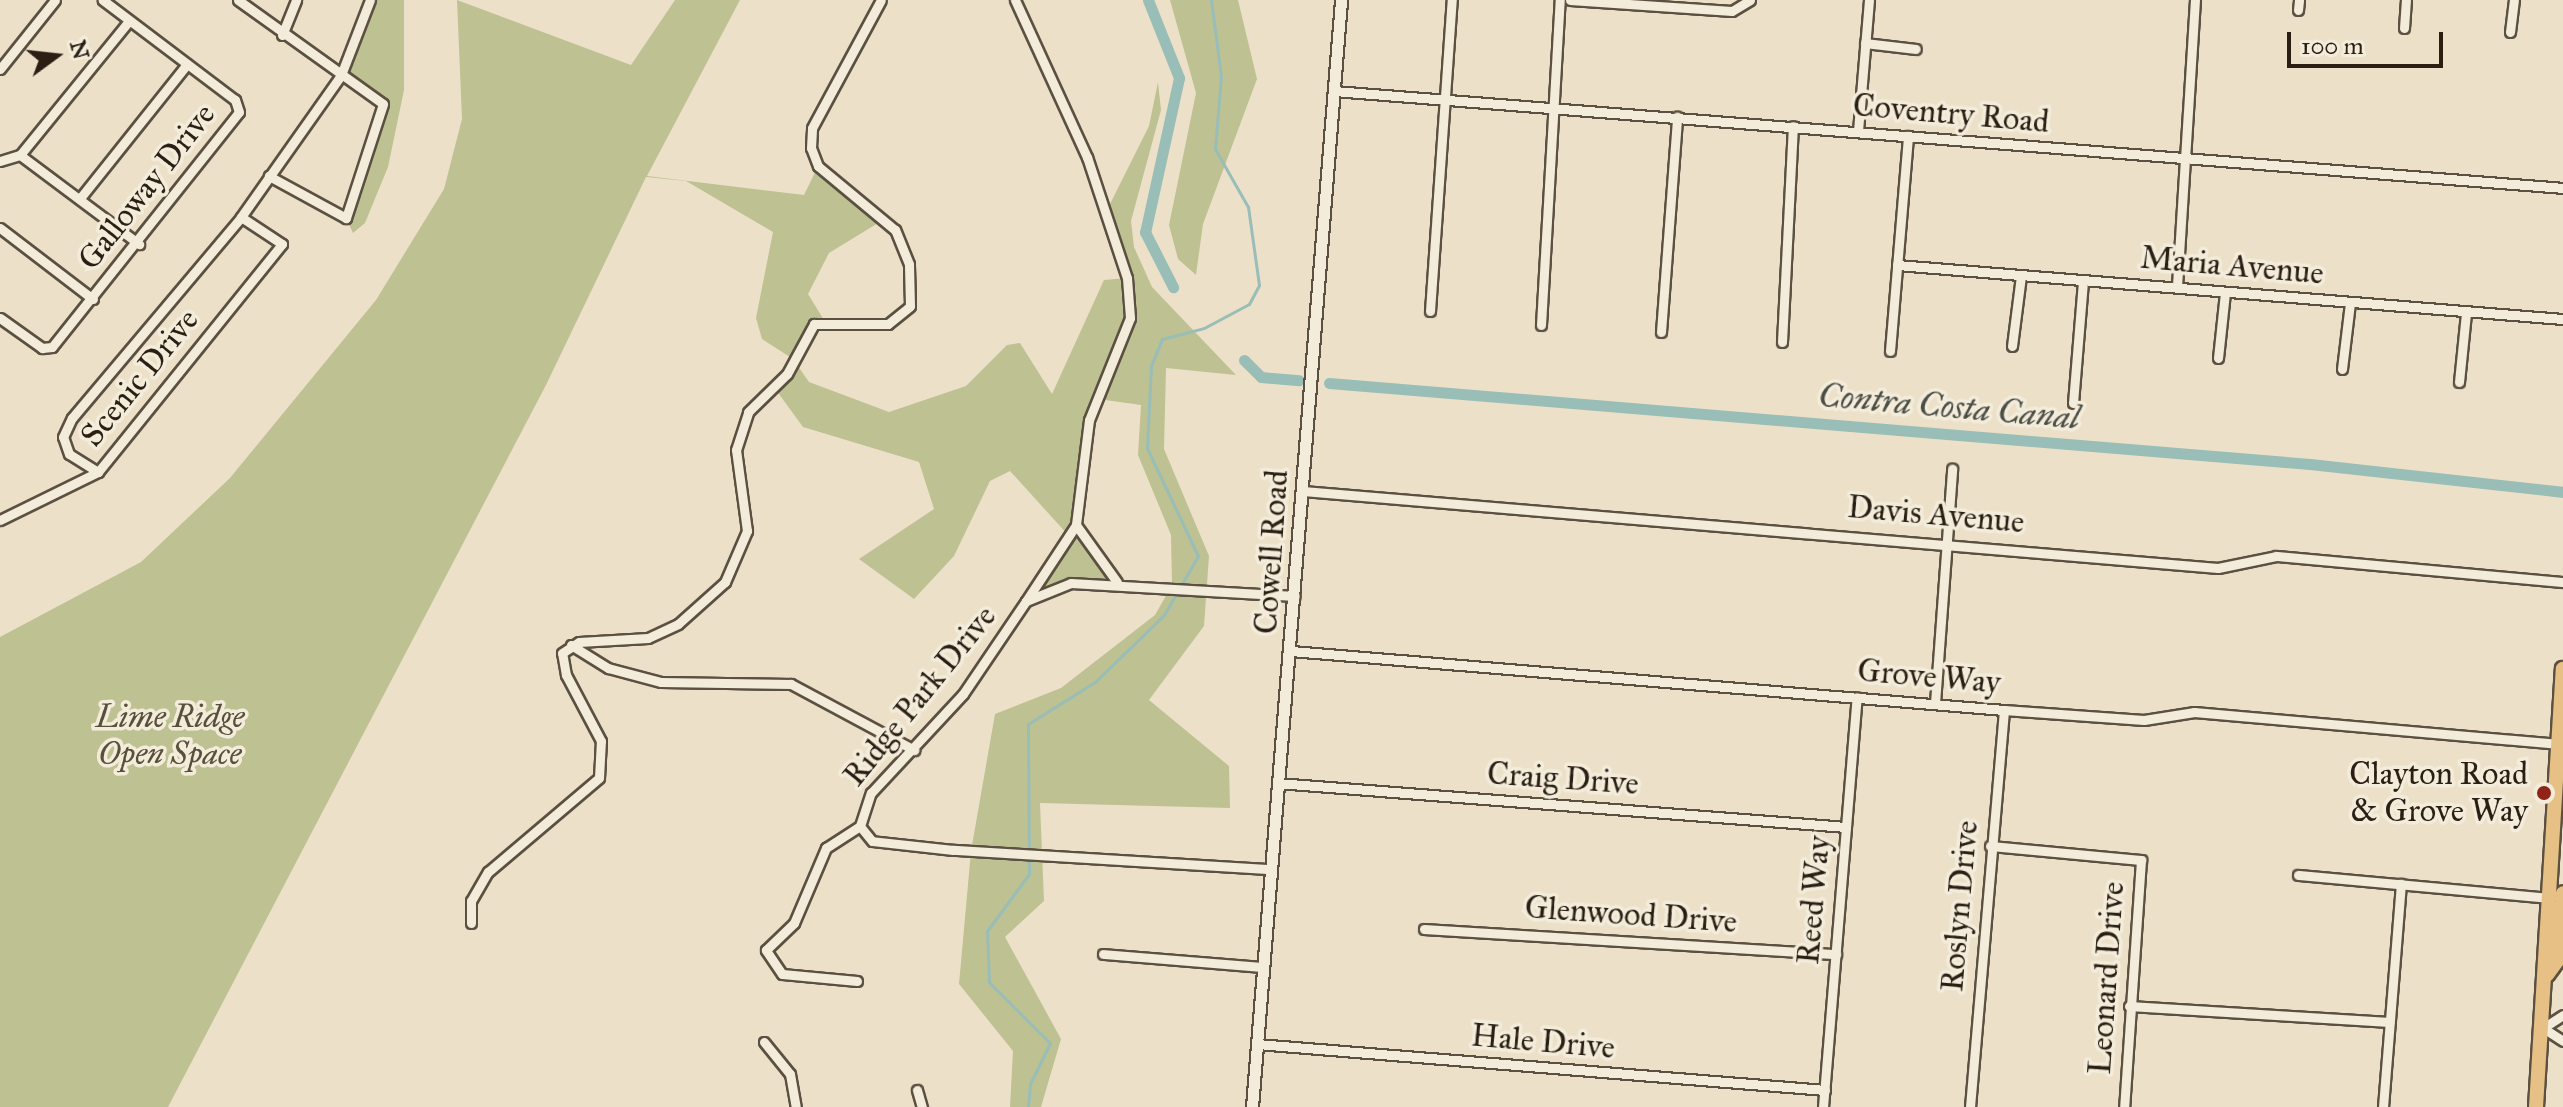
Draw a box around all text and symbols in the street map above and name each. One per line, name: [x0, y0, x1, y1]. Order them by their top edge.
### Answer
north arrow: [16, 16, 96, 96]
scale bar: [2291, 16, 2447, 66]
text: 100 m: [2301, 31, 2364, 61]
text: N: [64, 37, 95, 62]
street label: Coventry Road: [1851, 86, 2051, 142]
street label: Galloway Drive: [70, 96, 224, 278]
street label: Maria Avenue: [2139, 239, 2325, 293]
street label: Scenic Drive: [73, 302, 207, 454]
water label: Contra Costa Canal: [1817, 374, 2081, 438]
street label: Cowell Road: [1247, 469, 1297, 635]
street label: Davis Avenue: [1846, 488, 2026, 542]
street label: Ridge Park Drive: [835, 598, 1005, 794]
street label: Grove Way: [1856, 652, 2002, 702]
park label: Lime Ridge Open Space: [96, 699, 244, 774]
street label: Craig Drive: [1486, 755, 1640, 803]
place label: Clayton Road & Grove Way: [2349, 756, 2528, 831]
marker: Clayton Road & Grove Way: [2535, 784, 2553, 802]
street label: Roslyn Drive: [1933, 819, 1987, 993]
street label: Reed Way: [1789, 834, 1839, 966]
street label: Leonard Drive: [2081, 880, 2133, 1076]
street label: Glenwood Drive: [1524, 888, 1738, 942]
street label: Hale Drive: [1470, 1017, 1616, 1067]

